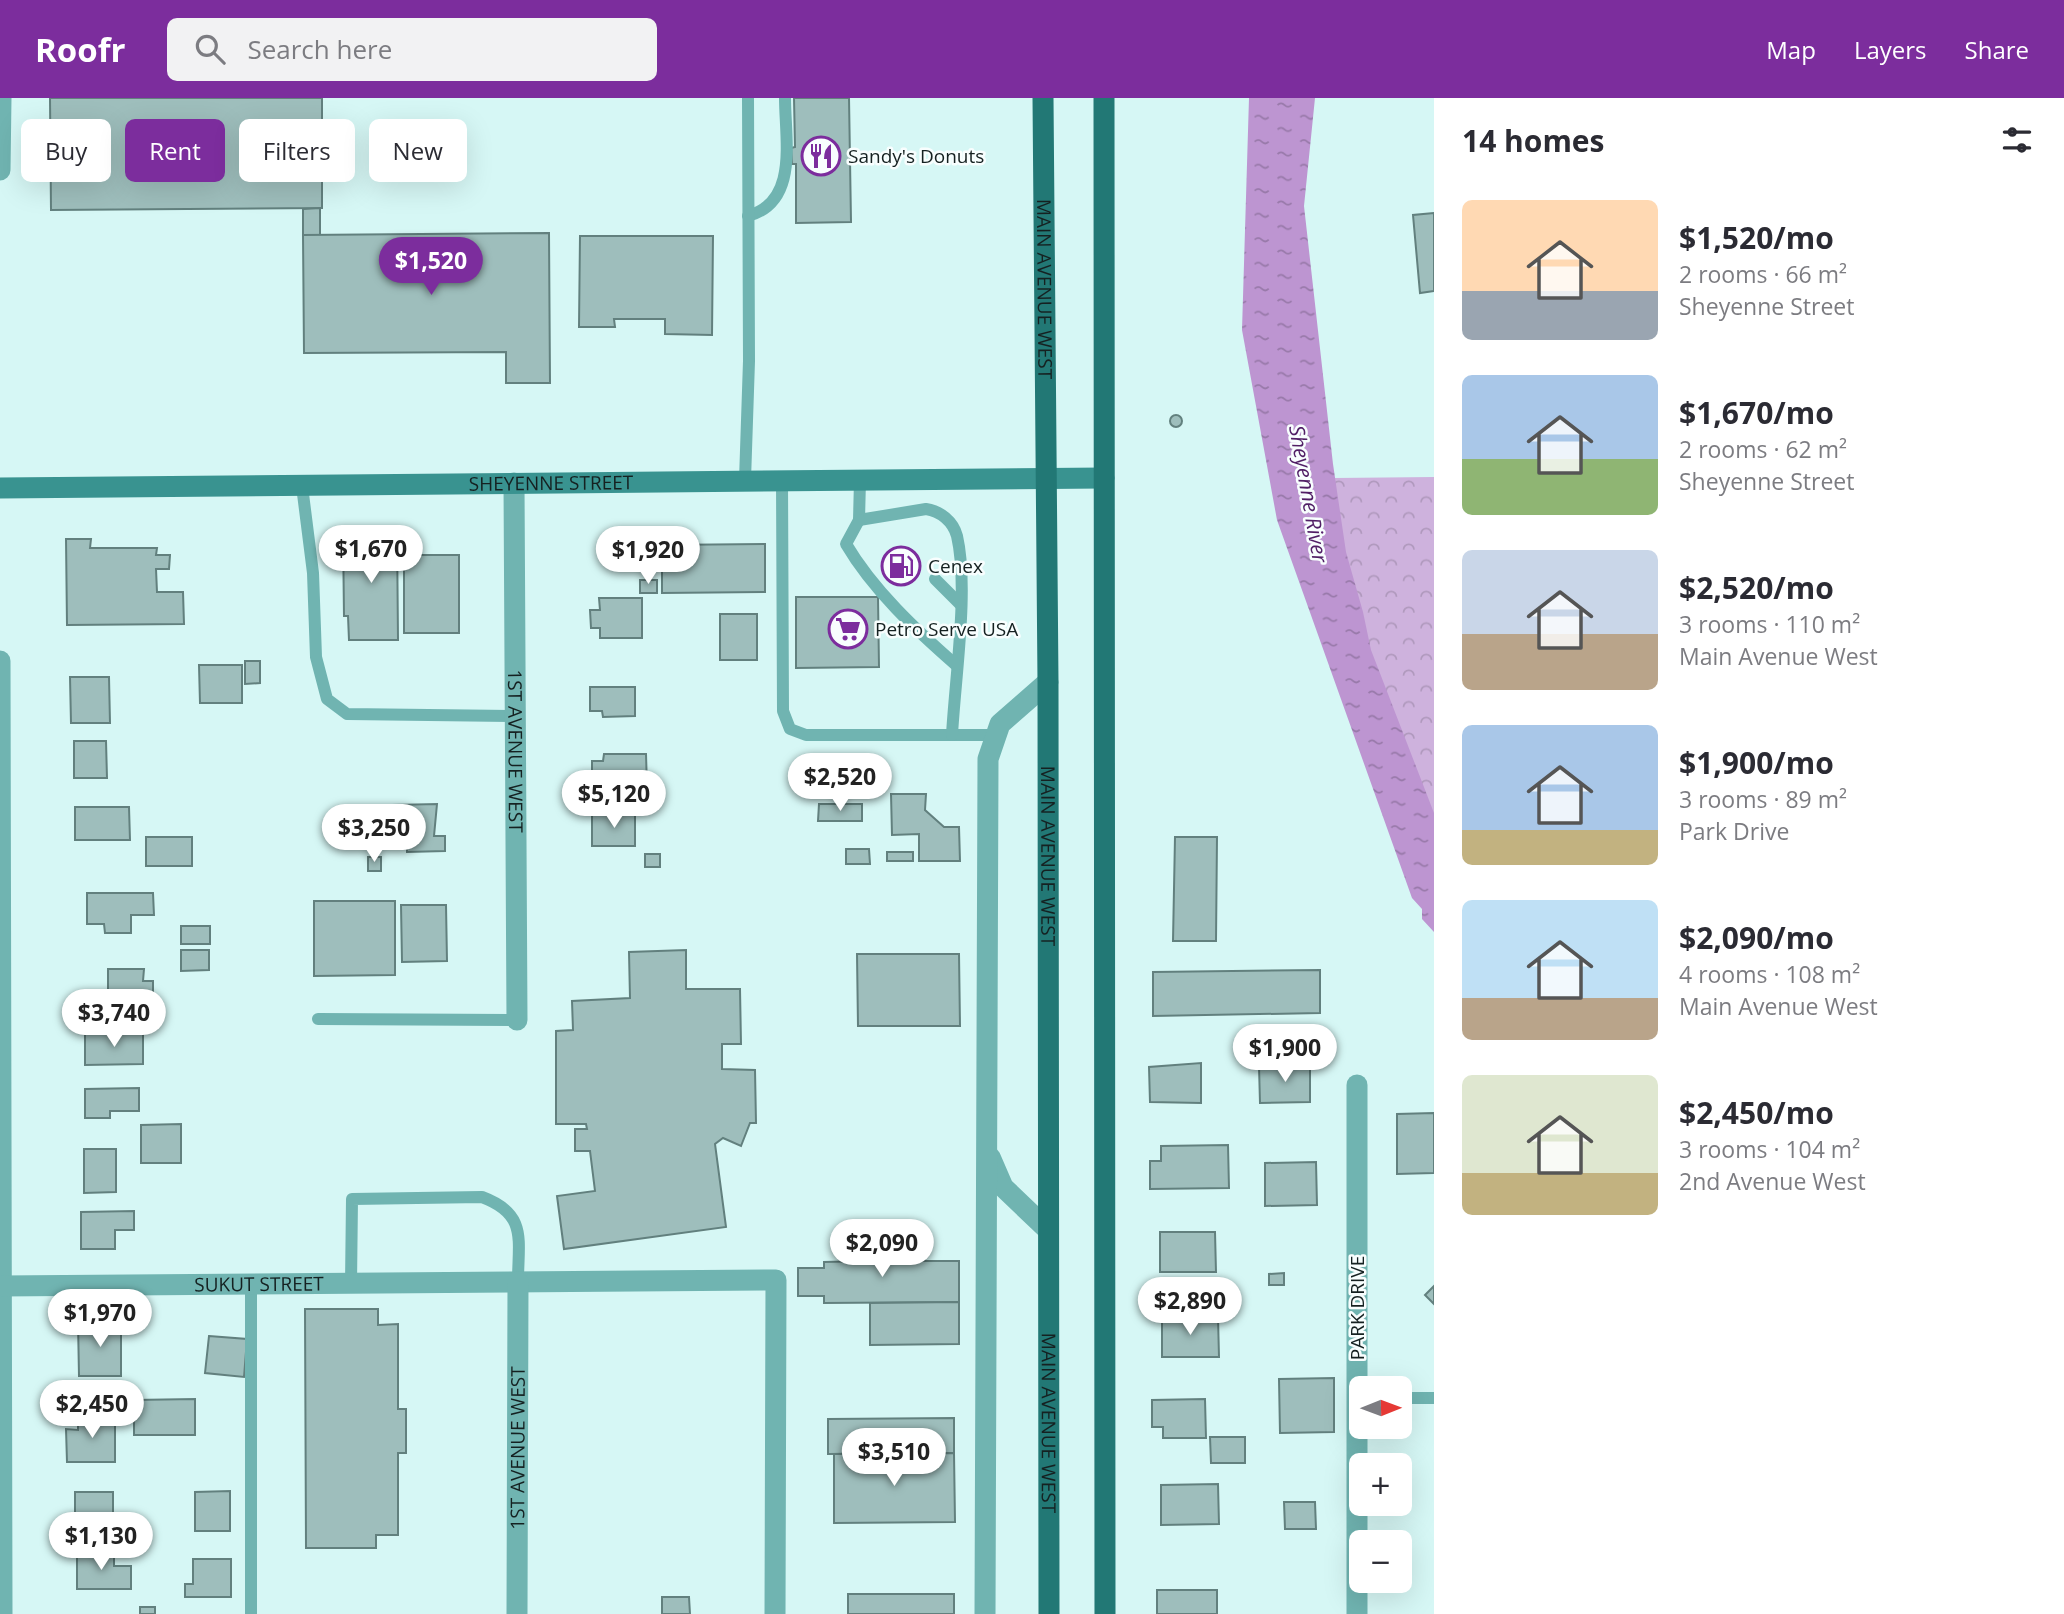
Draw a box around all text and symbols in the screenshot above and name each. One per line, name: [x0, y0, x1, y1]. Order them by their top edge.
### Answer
search box: [167, 18, 657, 81]
text: Roofr: [35, 27, 125, 72]
icon: search: [191, 30, 229, 68]
text: Search here: [247, 31, 392, 67]
text: Map: [1766, 33, 1816, 66]
text: Layers: [1854, 33, 1927, 66]
text: Share: [1965, 33, 2029, 66]
chip: Buy: [21, 119, 111, 182]
chip: Rent: [125, 119, 225, 182]
chip: Filters: [239, 119, 355, 182]
chip: New: [369, 119, 467, 182]
text: 14 homes: [1462, 120, 1605, 161]
icon: filters: [1998, 121, 2036, 159]
restaurant icon: Sandy's Donuts: [800, 135, 842, 177]
place label: Sandy's Donuts: [848, 143, 984, 169]
street label: MAIN AVENUE WEST: [1031, 199, 1058, 380]
text: $1,520/mo: [1679, 217, 1834, 258]
icon: home: [1518, 228, 1602, 312]
pin: $1,520: [374, 238, 488, 297]
text: $1,520: [395, 244, 467, 276]
text: 2 rooms · 66 m²: [1679, 258, 1847, 290]
text: Sheyenne Street: [1679, 290, 1854, 322]
text: $1,670/mo: [1679, 392, 1834, 433]
icon: home: [1518, 403, 1602, 487]
water label: Sheyenne River: [1283, 423, 1335, 565]
text: 2 rooms · 62 m²: [1679, 433, 1847, 465]
text: Sheyenne Street: [1679, 465, 1854, 497]
street label: SHEYENNE STREET: [469, 469, 634, 497]
pin: $1,670: [314, 526, 428, 585]
pin: $1,920: [591, 526, 705, 586]
text: $1,670: [335, 532, 407, 564]
text: $1,920: [612, 533, 684, 565]
fuel station icon: Cenex: [880, 545, 922, 587]
place label: Cenex: [928, 553, 983, 579]
text: $2,520/mo: [1679, 567, 1834, 608]
icon: home: [1518, 578, 1602, 662]
supermarket icon: Petro Serve USA: [827, 608, 869, 650]
text: 3 rooms · 110 m²: [1679, 608, 1860, 640]
place label: Petro Serve USA: [875, 616, 1018, 642]
text: Main Avenue West: [1679, 640, 1878, 672]
street label: 1ST AVENUE WEST: [502, 669, 529, 833]
text: $1,900/mo: [1679, 742, 1834, 783]
icon: home: [1518, 753, 1602, 837]
pin: $2,520: [783, 754, 897, 813]
text: $2,520: [804, 760, 876, 792]
street label: MAIN AVENUE WEST: [1035, 766, 1061, 947]
pin: $5,120: [557, 770, 671, 830]
text: $5,120: [578, 777, 650, 809]
text: 3 rooms · 89 m²: [1679, 783, 1847, 815]
pin: $3,250: [317, 804, 431, 864]
text: $3,250: [338, 811, 410, 843]
text: Park Drive: [1679, 815, 1789, 847]
text: $2,090/mo: [1679, 917, 1834, 958]
icon: home: [1518, 928, 1602, 1012]
text: 4 rooms · 108 m²: [1679, 958, 1860, 990]
pin: $3,740: [57, 990, 171, 1049]
text: Main Avenue West: [1679, 990, 1878, 1022]
text: $3,740: [78, 996, 150, 1028]
pin: $1,900: [1228, 1024, 1342, 1084]
text: $1,900: [1249, 1031, 1321, 1063]
text: $2,450/mo: [1679, 1092, 1834, 1133]
icon: home: [1518, 1103, 1602, 1187]
text: 3 rooms · 104 m²: [1679, 1133, 1860, 1165]
text: 2nd Avenue West: [1679, 1165, 1866, 1197]
pin: $2,090: [825, 1220, 939, 1279]
text: $2,090: [846, 1226, 918, 1258]
street label: PARK DRIVE: [1344, 1256, 1370, 1360]
street label: SUKUT STREET: [194, 1270, 324, 1297]
pin: $2,890: [1133, 1278, 1247, 1337]
text: $2,890: [1154, 1284, 1226, 1316]
pin: $1,970: [43, 1290, 157, 1349]
text: $1,970: [64, 1296, 136, 1328]
street label: MAIN AVENUE WEST: [1036, 1333, 1062, 1514]
street label: 1ST AVENUE WEST: [504, 1366, 531, 1530]
north arrow: [1349, 1376, 1412, 1438]
map controls: [1349, 1376, 1412, 1593]
pin: $2,450: [35, 1380, 149, 1440]
text: $2,450: [56, 1387, 128, 1419]
pin: $3,510: [837, 1428, 951, 1488]
text: $3,510: [858, 1435, 930, 1467]
button: +: [1349, 1453, 1412, 1516]
pin: $1,130: [44, 1512, 158, 1572]
text: $1,130: [65, 1519, 137, 1551]
button: −: [1349, 1530, 1412, 1593]

